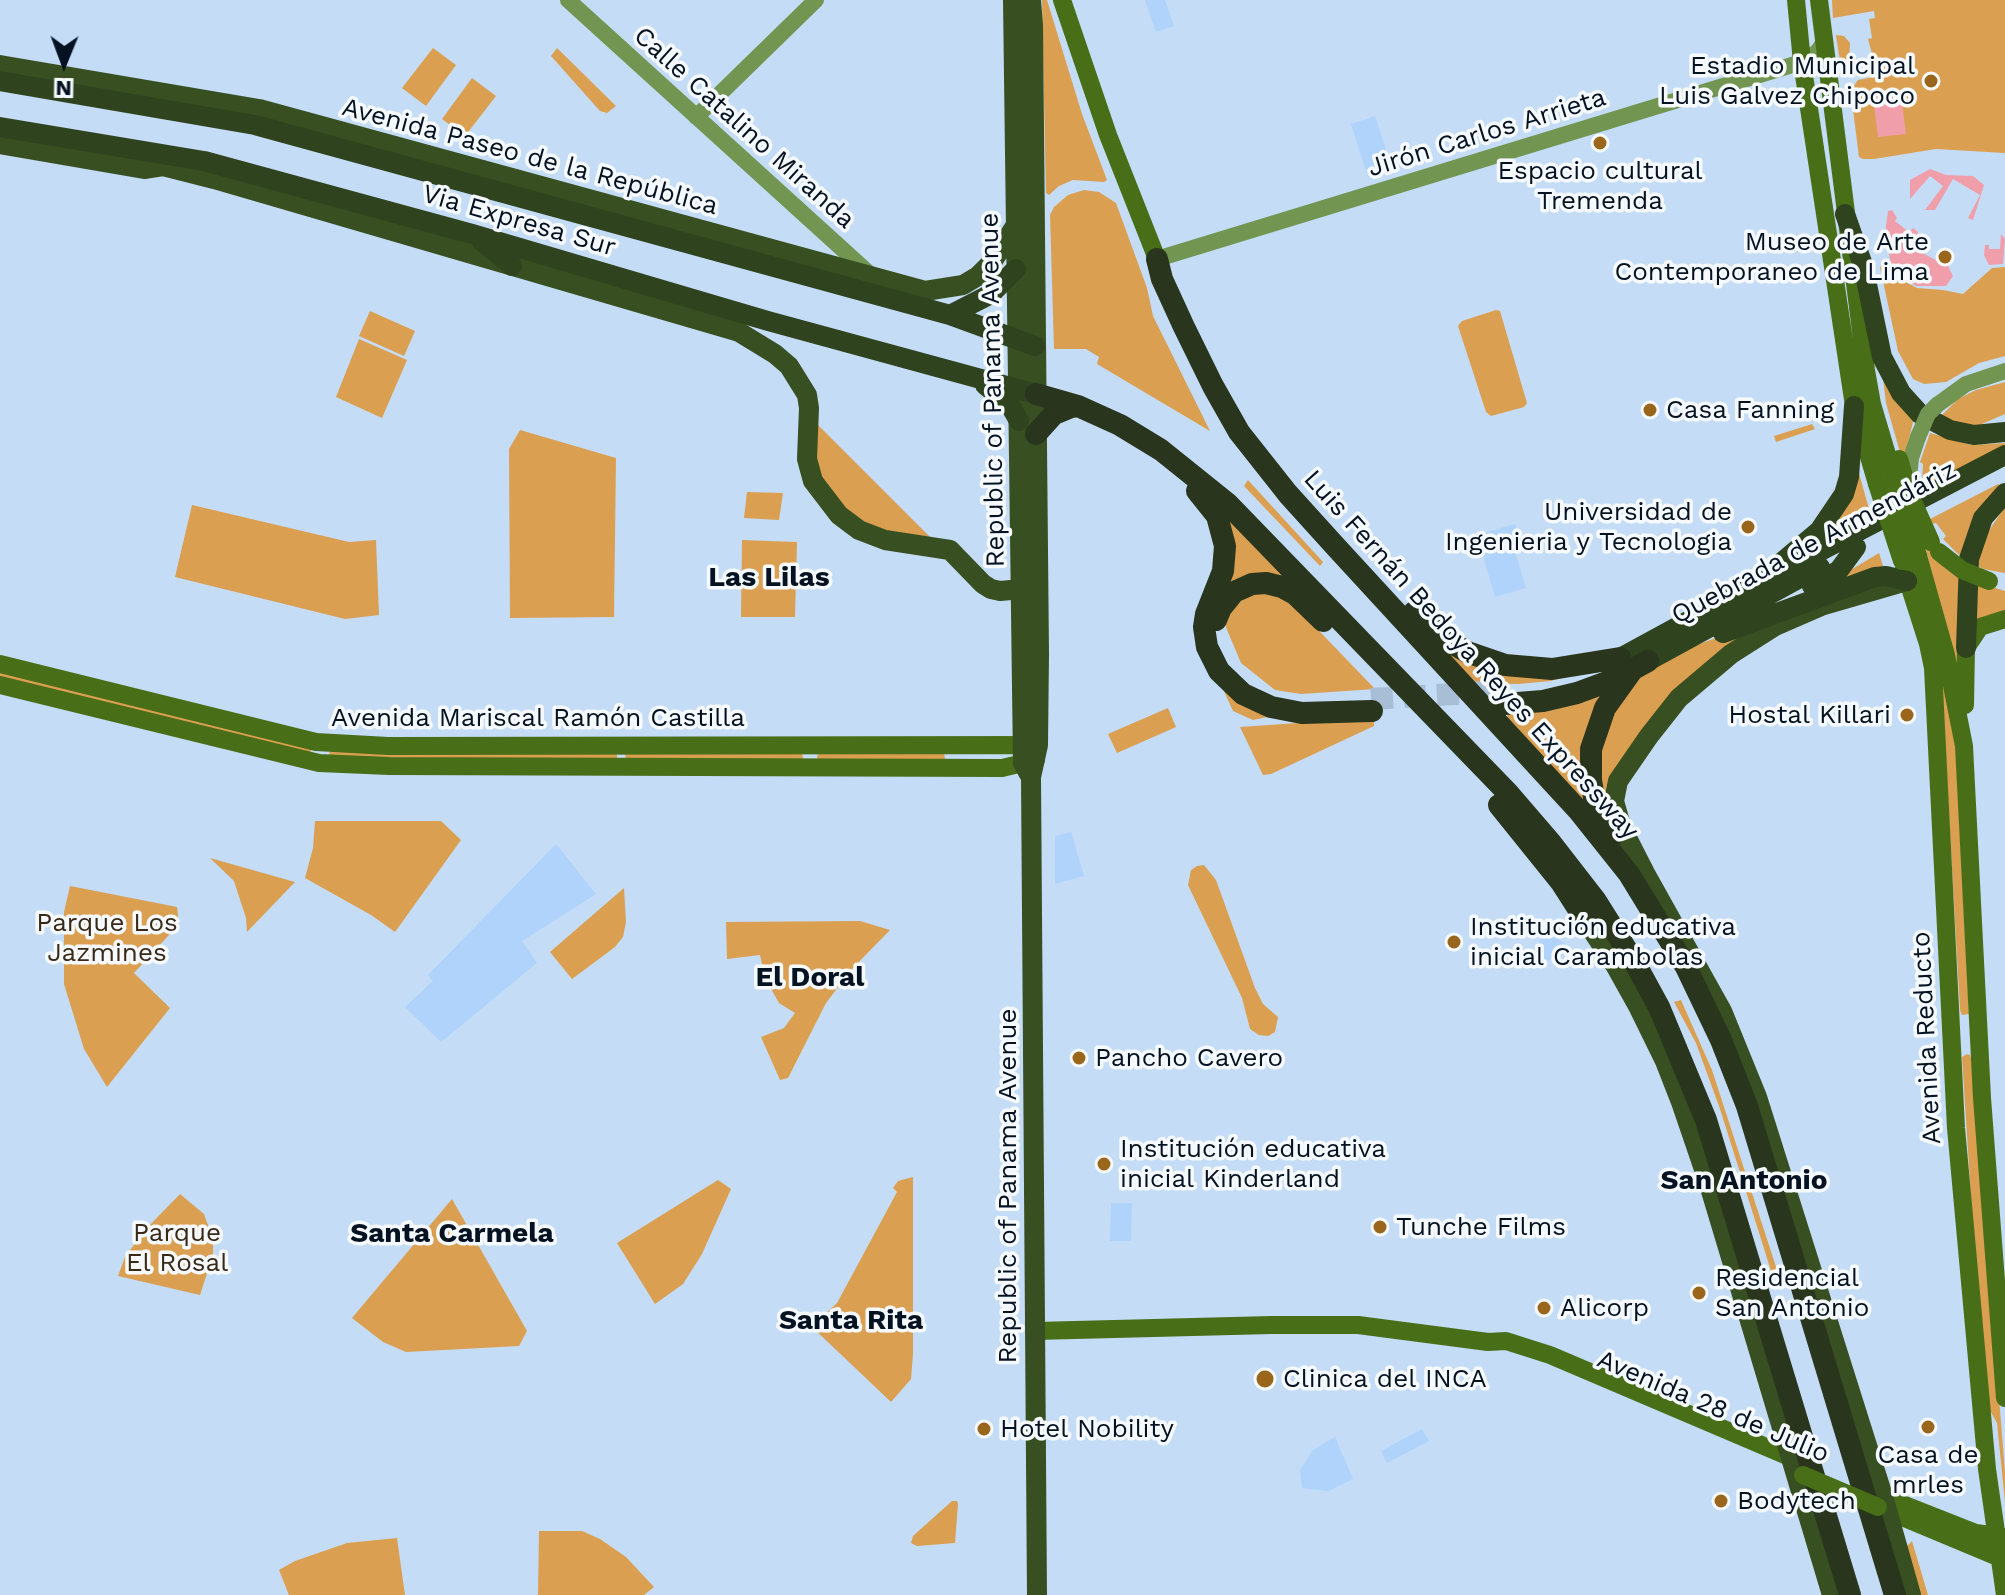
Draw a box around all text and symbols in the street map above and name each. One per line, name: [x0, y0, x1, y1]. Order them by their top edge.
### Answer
street label: Calle Catalino Miranda: [627, 21, 861, 235]
north arrow: [24, 24, 104, 104]
place label: Estadio Municipal Luis Galvez Chipoco: [1659, 50, 1915, 112]
marker: Estadio Municipal Luis Galvez Chipoco: [1922, 72, 1940, 90]
text: N: [55, 76, 72, 101]
street label: Jirón Carlos Arrieta: [1364, 82, 1610, 184]
street label: Avenida Paseo de la República: [339, 92, 721, 222]
marker: Espacio cultural Tremenda: [1591, 134, 1609, 152]
place label: Espacio cultural Tremenda: [1497, 155, 1703, 216]
street label: Via Expresa Sur: [419, 178, 619, 264]
street label: Republic of Panama Avenue: [974, 212, 1012, 568]
place label: Museo de Arte Contemporaneo de Lima: [1614, 226, 1929, 288]
marker: Museo de Arte Contemporaneo de Lima: [1936, 248, 1954, 266]
place label: Casa Fanning: [1666, 394, 1834, 426]
marker: Casa Fanning: [1641, 401, 1659, 419]
street label: Quebrada de Armendáriz: [1666, 455, 1962, 631]
street label: Luis Fernán Bedoya Reyes Expressway: [1297, 464, 1645, 846]
place label: Universidad de Ingenieria y Tecnologia: [1445, 496, 1732, 558]
marker: Universidad de Ingenieria y Tecnologia: [1739, 518, 1757, 536]
district label: Las Lilas: [708, 561, 830, 595]
place label: Hostal Killari: [1728, 699, 1891, 731]
street label: Avenida Mariscal Ramón Castilla: [331, 702, 745, 734]
marker: Hostal Killari: [1898, 706, 1916, 724]
park label: Parque Los Jazmines: [36, 907, 178, 968]
place label: Institución educativa inicial Carambolas: [1470, 911, 1736, 972]
street label: Avenida Reducto: [1906, 931, 1948, 1145]
marker: Institución educativa inicial Carambolas: [1445, 933, 1463, 951]
district label: El Doral: [756, 961, 864, 995]
street label: Republic of Panama Avenue: [992, 1009, 1024, 1363]
place label: Pancho Cavero: [1095, 1042, 1283, 1074]
marker: Pancho Cavero: [1070, 1049, 1088, 1067]
place label: Institución educativa inicial Kinderland: [1120, 1133, 1386, 1194]
marker: Institución educativa inicial Kinderland: [1095, 1155, 1113, 1173]
district label: San Antonio: [1660, 1164, 1828, 1198]
place label: Tunche Films: [1396, 1211, 1566, 1243]
park label: Parque El Rosal: [126, 1217, 228, 1278]
district label: Santa Carmela: [350, 1217, 554, 1251]
marker: Tunche Films: [1371, 1218, 1389, 1236]
place label: Residencial San Antonio: [1715, 1262, 1869, 1324]
marker: Residencial San Antonio: [1690, 1284, 1708, 1302]
place label: Alicorp: [1560, 1292, 1649, 1324]
marker: Alicorp: [1535, 1299, 1553, 1317]
district label: Santa Rita: [779, 1304, 923, 1338]
street label: Avenida 28 de Julio: [1592, 1344, 1834, 1470]
place label: Clinica del INCA: [1283, 1363, 1487, 1395]
marker: Clinica del INCA: [1254, 1368, 1276, 1390]
place label: Hotel Nobility: [1000, 1413, 1174, 1445]
marker: Casa de mrles: [1919, 1418, 1937, 1436]
marker: Hotel Nobility: [975, 1420, 993, 1438]
place label: Casa de mrles: [1877, 1439, 1979, 1500]
place label: Bodytech: [1737, 1485, 1856, 1517]
marker: Bodytech: [1712, 1492, 1730, 1510]

